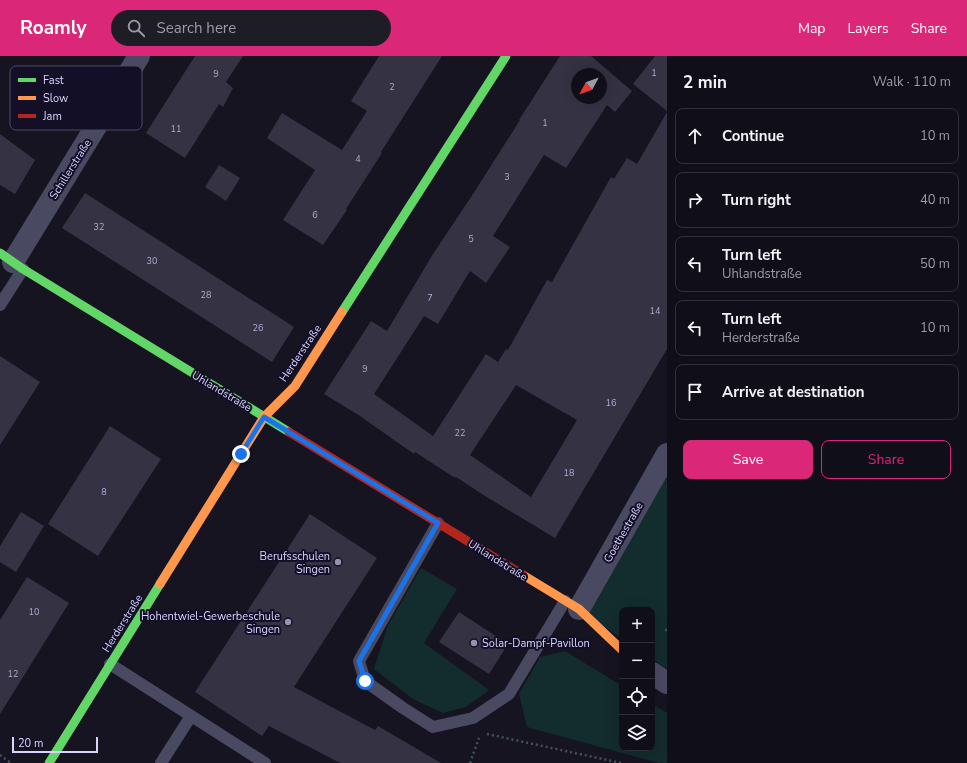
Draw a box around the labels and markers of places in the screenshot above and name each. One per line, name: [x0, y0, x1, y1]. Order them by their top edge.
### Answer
place label: Berufsschulen Singen: [260, 549, 330, 577]
marker: Berufsschulen Singen: [333, 557, 343, 567]
place label: Hohentwiel-Gewerbeschule Singen: [141, 609, 280, 637]
marker: Hohentwiel-Gewerbeschule Singen: [283, 617, 293, 627]
place label: Solar-Dampf-Pavillon: [482, 636, 590, 651]
marker: Solar-Dampf-Pavillon: [469, 638, 479, 648]

